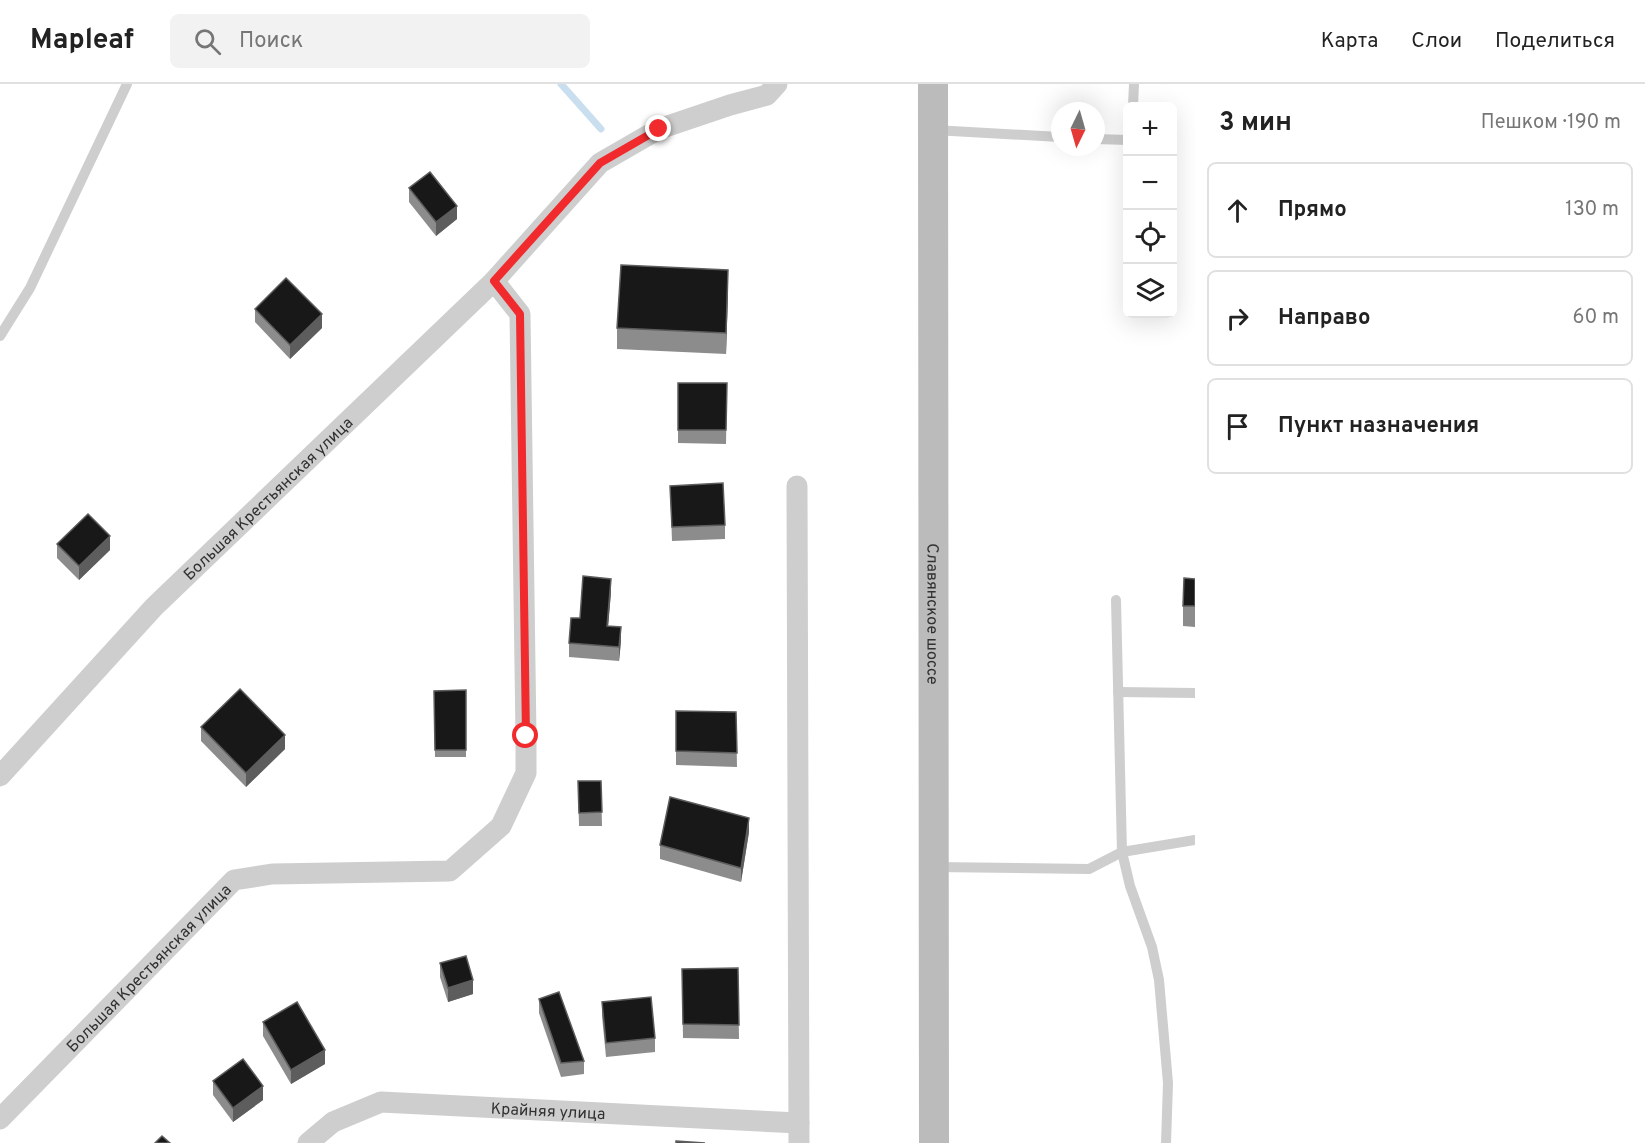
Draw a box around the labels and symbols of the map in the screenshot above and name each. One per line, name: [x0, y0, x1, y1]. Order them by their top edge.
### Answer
north arrow: [1051, 102, 1105, 156]
route end: [645, 115, 671, 141]
street label: Большая Крестьянская улица: [180, 414, 358, 585]
street label: Славянское шоссе: [921, 543, 942, 685]
route start: [512, 722, 538, 748]
street label: Большая Крестьянская улица: [63, 881, 236, 1057]
street label: Крайняя улица: [490, 1100, 606, 1125]

